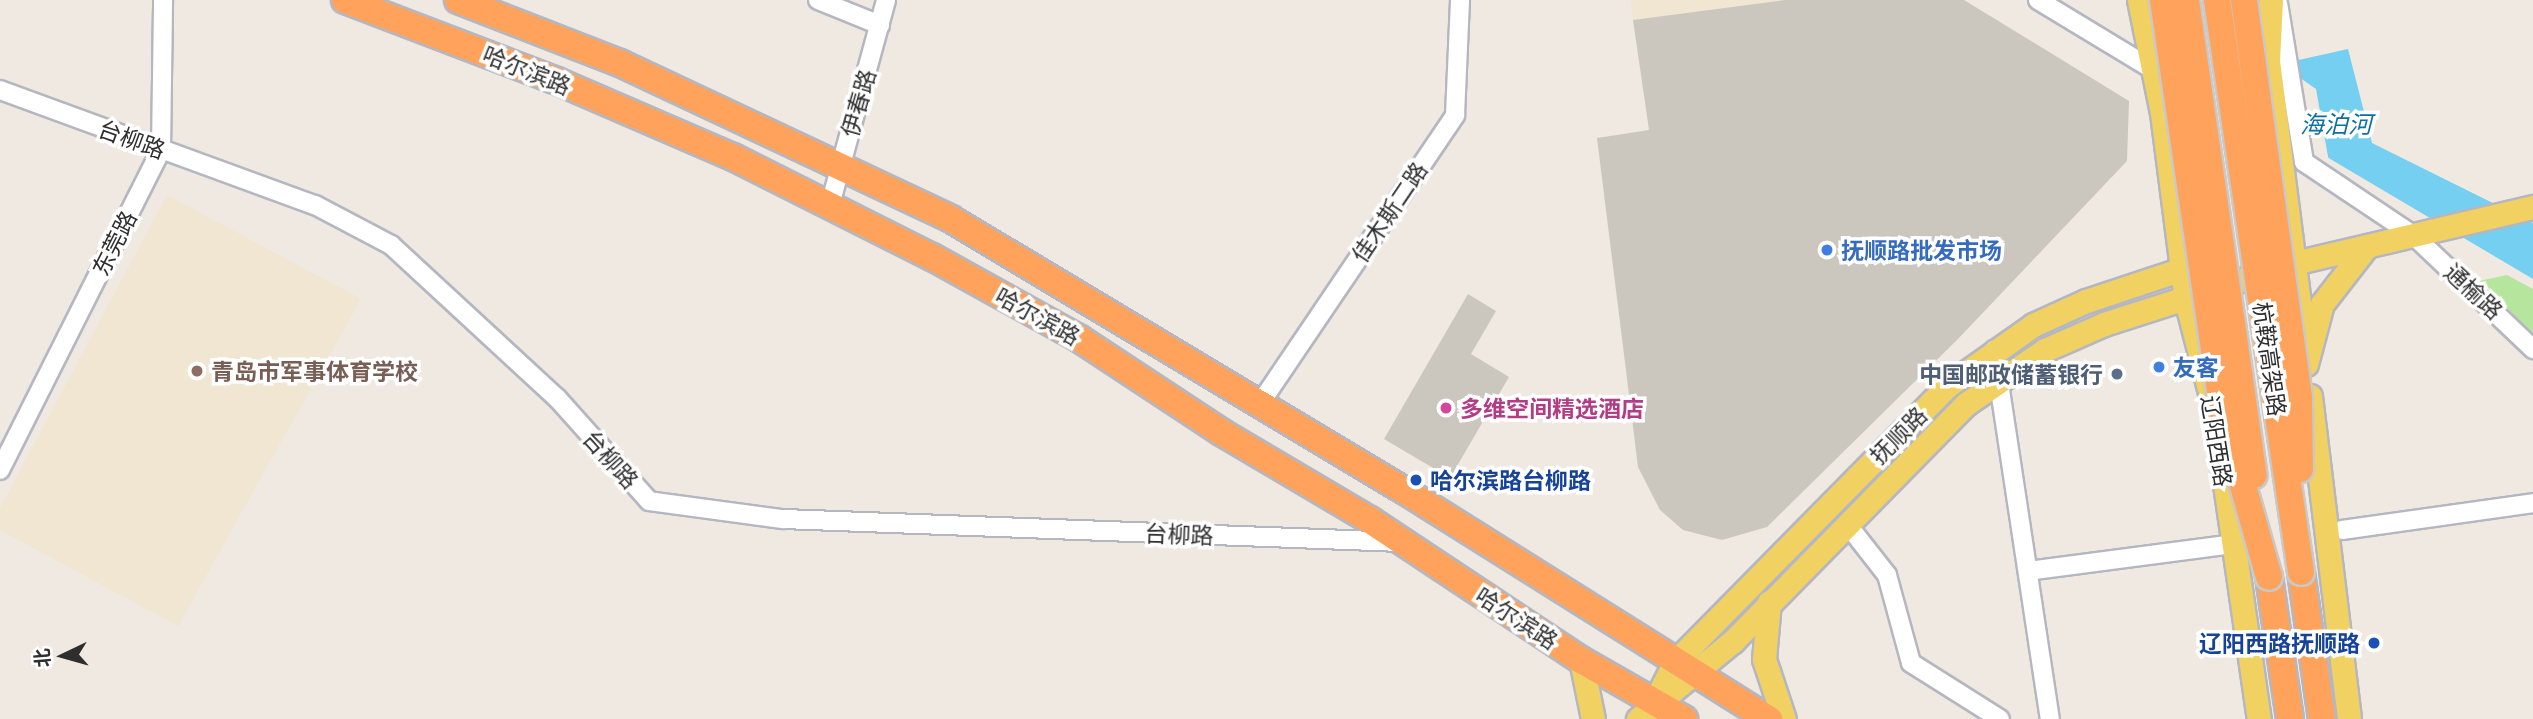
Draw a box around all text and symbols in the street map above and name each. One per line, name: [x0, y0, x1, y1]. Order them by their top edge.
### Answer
street label: 哈尔滨路: [479, 40, 575, 100]
street label: 伊春路: [835, 66, 881, 140]
water label: 海泊河: [2300, 110, 2372, 138]
street label: 台柳路: [95, 114, 169, 164]
street label: 佳木斯二路: [1345, 157, 1433, 267]
street label: 东莞路: [86, 206, 142, 280]
place label: 抚顺路批发市场: [1841, 236, 2002, 264]
marker: 抚顺路批发市场: [1819, 242, 1835, 258]
street label: 通榆路: [2439, 257, 2509, 325]
street label: 哈尔滨路: [991, 282, 1085, 350]
street label: 杭鞍高架路: [2248, 300, 2292, 418]
place label: 友客: [2173, 353, 2219, 381]
place label: 青岛市军事体育学校: [211, 357, 418, 385]
marker: 友客: [2151, 359, 2167, 375]
place label: 中国邮政储蓄银行: [1919, 360, 2103, 388]
marker: 青岛市军事体育学校: [189, 363, 205, 379]
marker: 中国邮政储蓄银行: [2109, 366, 2125, 382]
street label: 辽阳西路: [2196, 393, 2238, 489]
place label: 多维空间精选酒店: [1460, 394, 1644, 422]
marker: 多维空间精选酒店: [1438, 400, 1454, 416]
street label: 抚顺路: [1864, 401, 1932, 469]
street label: 台柳路: [578, 424, 644, 494]
place label: 哈尔滨路台柳路: [1430, 466, 1591, 494]
marker: 哈尔滨路台柳路: [1408, 472, 1424, 488]
street label: 台柳路: [1144, 519, 1214, 549]
street label: 哈尔滨路: [1471, 581, 1563, 655]
north arrow: [28, 621, 98, 691]
place label: 辽阳西路抚顺路: [2199, 629, 2360, 657]
marker: 辽阳西路抚顺路: [2366, 635, 2382, 651]
text: 北: [29, 647, 54, 668]

